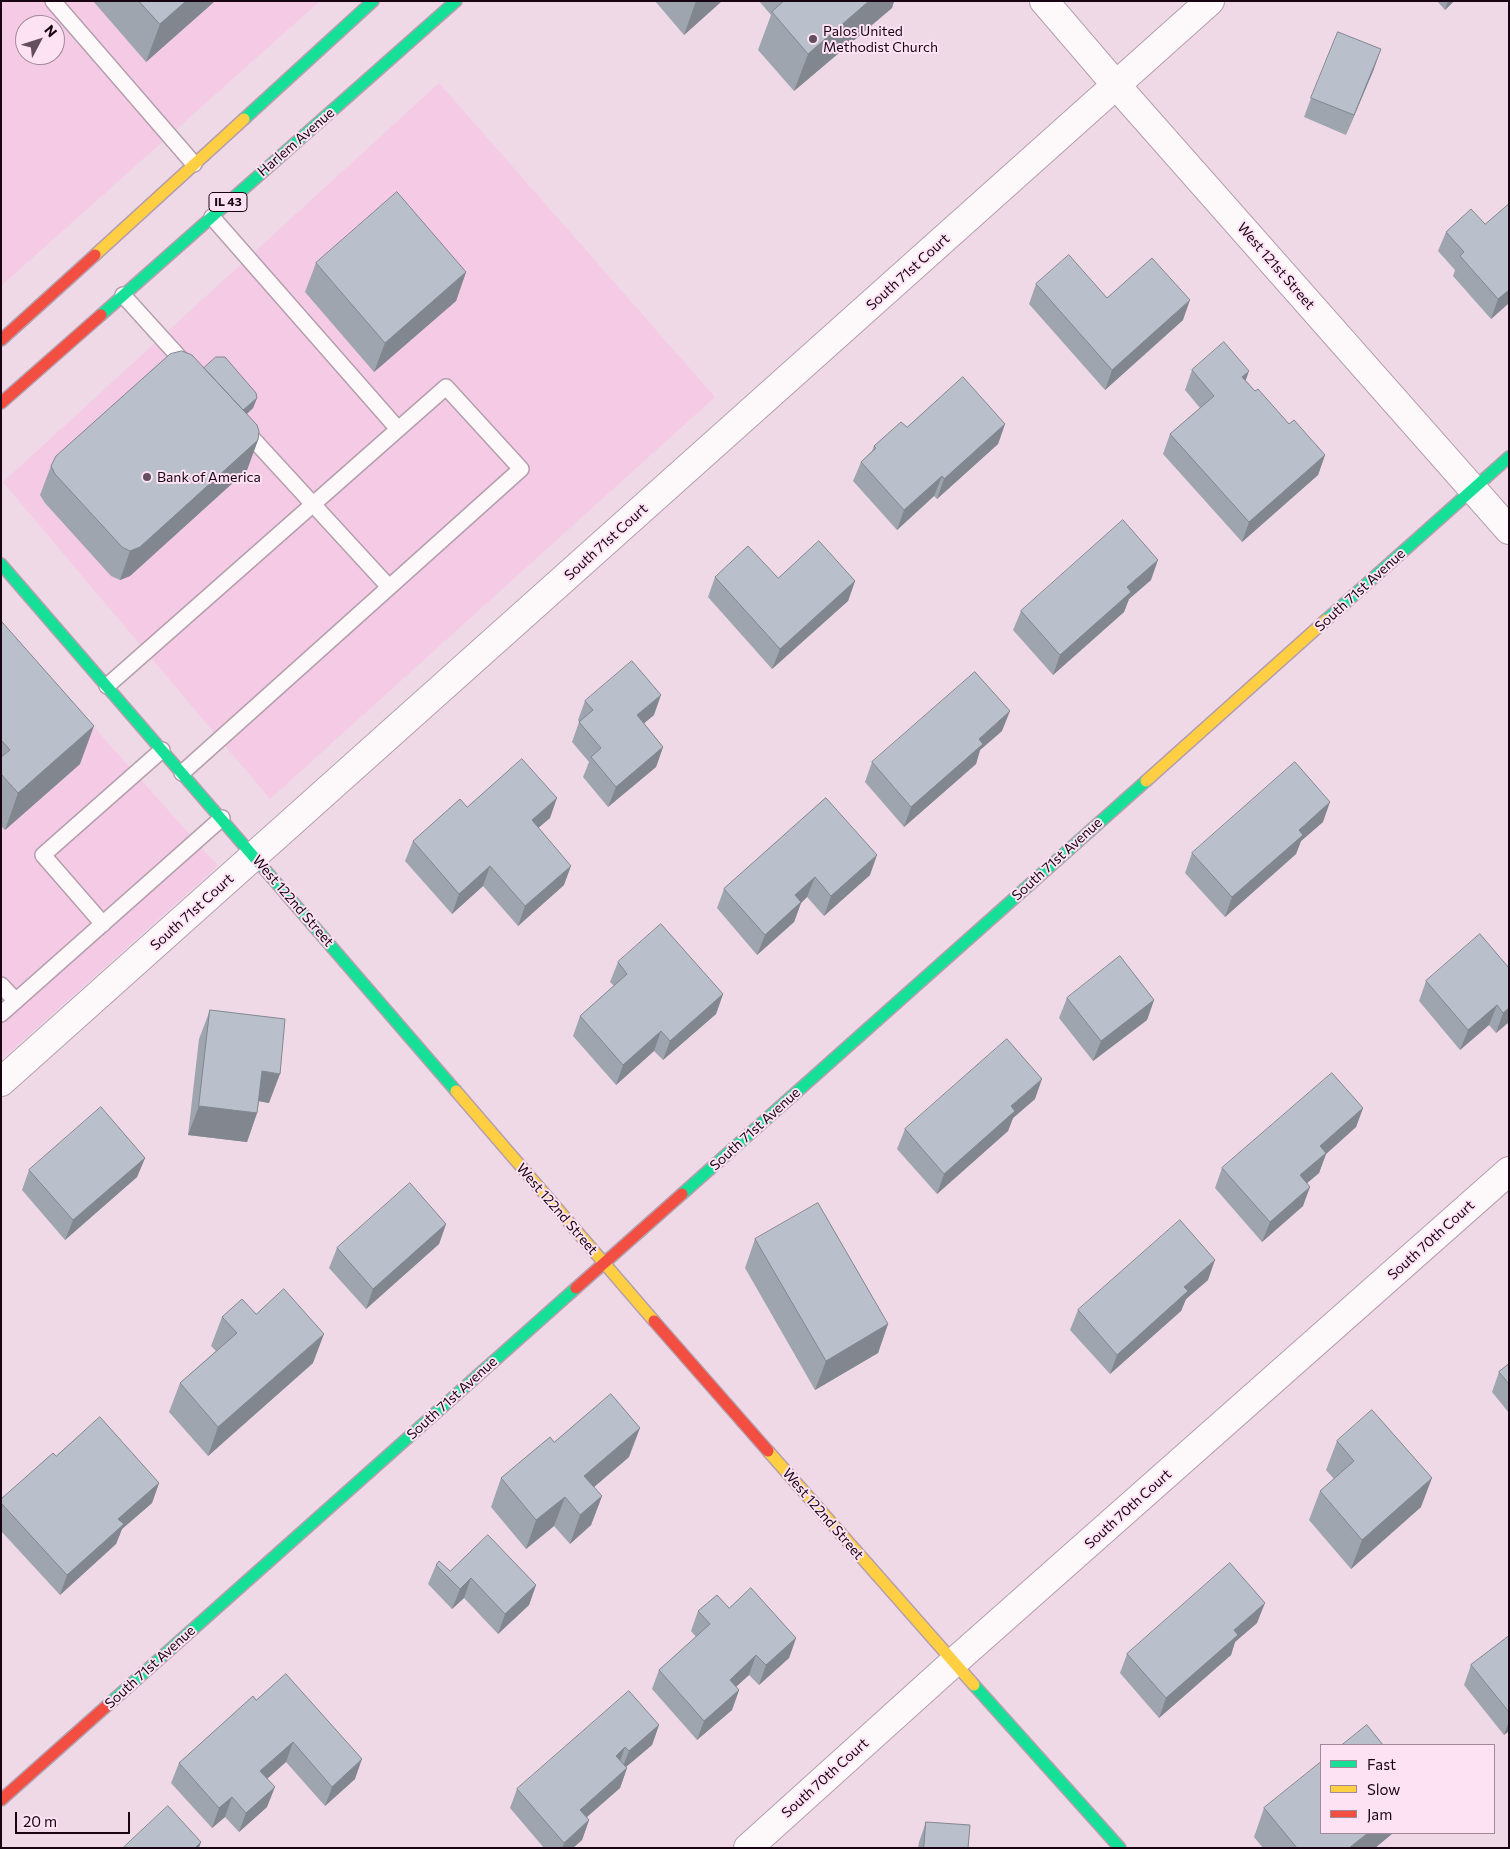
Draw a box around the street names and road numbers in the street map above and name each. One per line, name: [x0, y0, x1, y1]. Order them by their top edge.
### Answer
street label: Harlem Avenue: [254, 104, 338, 180]
road number: IL 43: [209, 192, 247, 212]
street label: West 121st Street: [1234, 219, 1318, 313]
street label: South 71st Court: [863, 230, 953, 314]
street label: South 71st Court: [561, 500, 651, 584]
street label: South 71st Avenue: [1311, 545, 1409, 635]
street label: South 71st Avenue: [1008, 814, 1106, 904]
street label: West 122nd Street: [249, 852, 337, 950]
street label: South 71st Court: [147, 870, 237, 954]
street label: South 71st Avenue: [706, 1084, 804, 1174]
street label: West 122nd Street: [513, 1160, 601, 1258]
street label: South 70th Court: [1384, 1197, 1478, 1283]
street label: South 71st Avenue: [403, 1353, 501, 1443]
street label: West 122nd Street: [779, 1465, 867, 1563]
street label: South 70th Court: [1081, 1466, 1175, 1552]
street label: South 71st Avenue: [101, 1622, 199, 1712]
street label: South 70th Court: [778, 1735, 872, 1821]

